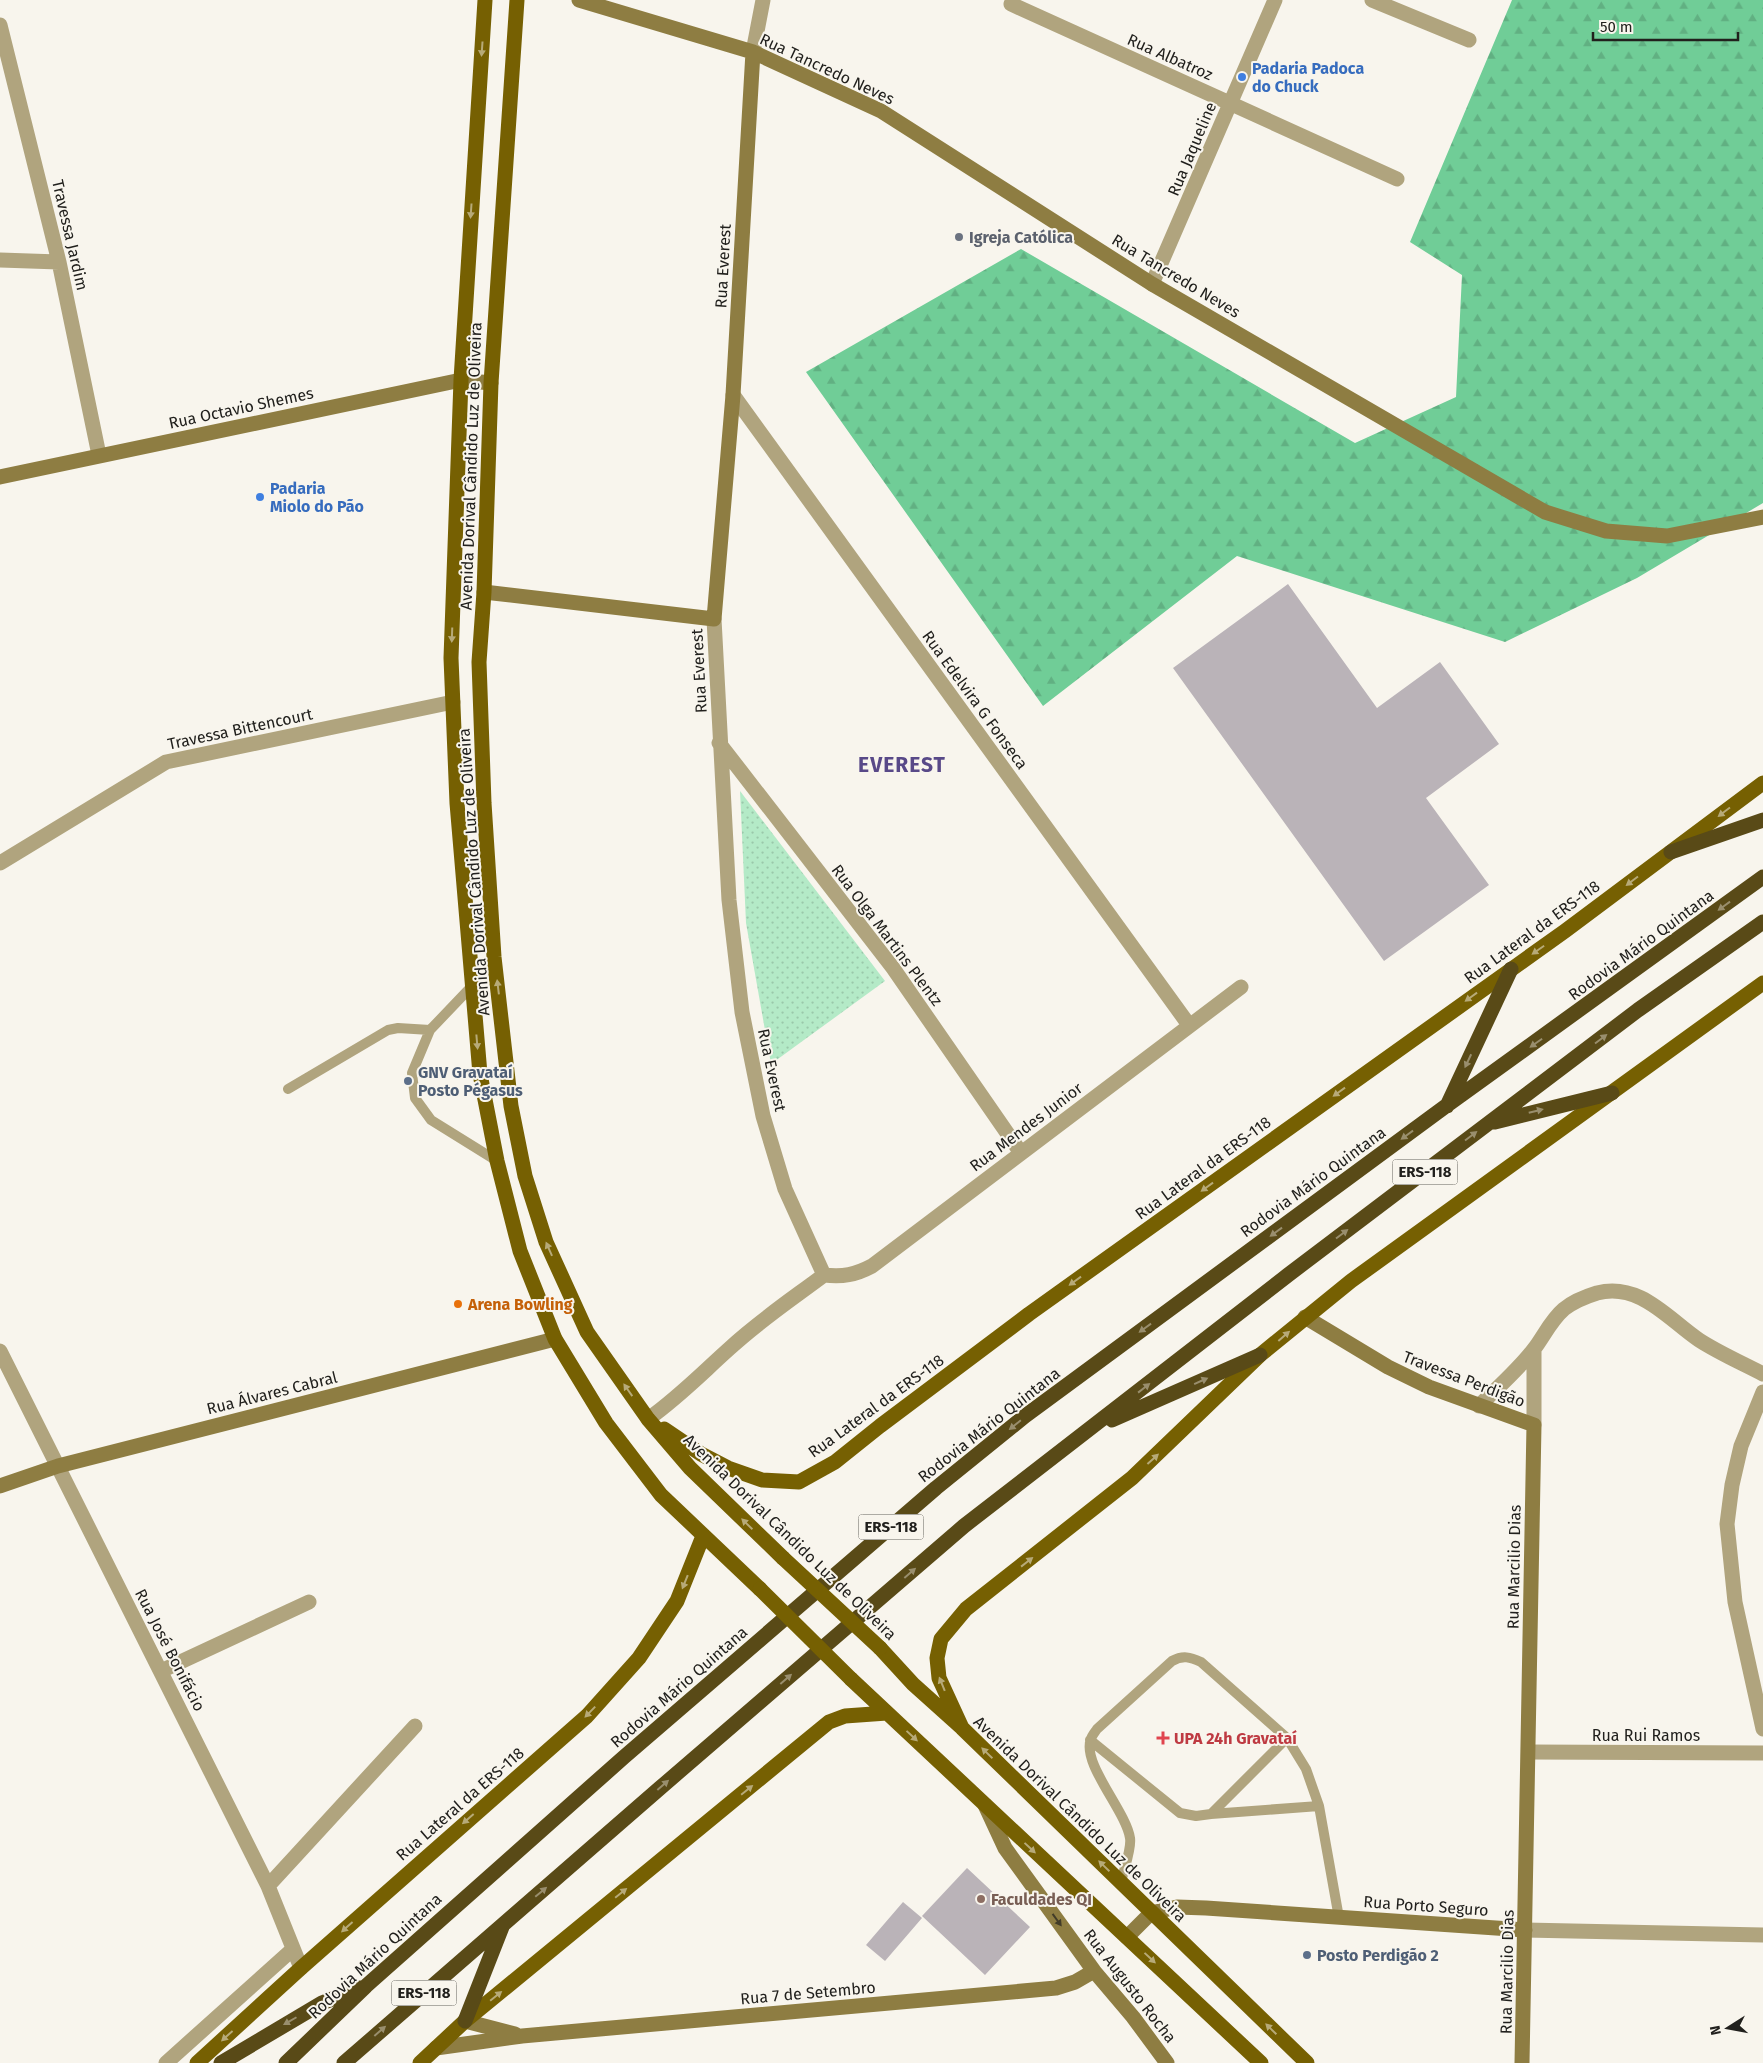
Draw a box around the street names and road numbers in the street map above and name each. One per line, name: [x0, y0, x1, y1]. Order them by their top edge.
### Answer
street label: Rua Tancredo Neves: [757, 29, 897, 109]
street label: Rua Albatroz: [1124, 30, 1216, 84]
street label: Rua Jaqueline: [1164, 99, 1220, 199]
street label: Travessa Jardim: [48, 178, 92, 292]
street label: Rua Everest: [711, 223, 735, 309]
street label: Rua Tancredo Neves: [1108, 230, 1244, 322]
street label: Avenida Dorival Cândido Luz de Oliveira: [456, 322, 486, 610]
street label: Rua Octavio Shemes: [167, 383, 315, 433]
street label: Rua Edelvira G Fonseca: [918, 627, 1032, 773]
street label: Rua Everest: [687, 628, 711, 714]
street label: Travessa Bittencourt: [166, 704, 314, 754]
street label: Avenida Dorival Cândido Luz de Oliveira: [454, 728, 494, 1016]
street label: Rua Olga Martins Plentz: [828, 861, 946, 1009]
street label: Rua Lateral da ERS-118: [1461, 876, 1604, 988]
street label: Rodovia Mário Quintana: [1565, 886, 1717, 1004]
street label: Rua Everest: [754, 1027, 790, 1113]
street label: Rua Mendes Junior: [966, 1078, 1087, 1176]
street label: Rua Lateral da ERS-118: [1132, 1112, 1275, 1224]
street label: Rodovia Mário Quintana: [1237, 1123, 1389, 1241]
road number: ERS-118: [1392, 1160, 1458, 1184]
street label: Travessa Perdigão: [1400, 1347, 1528, 1411]
street label: Rua Lateral da ERS-118: [805, 1350, 948, 1462]
street label: Rodovia Mário Quintana: [914, 1364, 1064, 1486]
street label: Rua Álvares Cabral: [204, 1367, 340, 1418]
street label: Avenida Dorival Cândido Luz de Oliveira: [680, 1430, 900, 1644]
street label: Rua Marcilio Dias: [1503, 1505, 1525, 1629]
road number: ERS-118: [858, 1514, 924, 1540]
street label: Rua José Bonifácio: [131, 1586, 209, 1714]
street label: Rodovia Mário Quintana: [607, 1622, 751, 1752]
street label: Avenida Dorival Cândido Luz de Oliveira: [970, 1712, 1190, 1926]
street label: Rua Rui Ramos: [1592, 1726, 1700, 1745]
street label: Rua Lateral da ERS-118: [392, 1743, 528, 1865]
street label: Rodovia Mário Quintana: [304, 1889, 446, 2023]
street label: Rua Porto Seguro: [1363, 1892, 1489, 1920]
street label: Rua Marcilio Dias: [1496, 1910, 1518, 2034]
street label: Rua Augusto Rocha: [1080, 1925, 1180, 2047]
street label: Rua 7 de Setembro: [740, 1978, 876, 2008]
road number: ERS-118: [392, 1980, 456, 2006]

